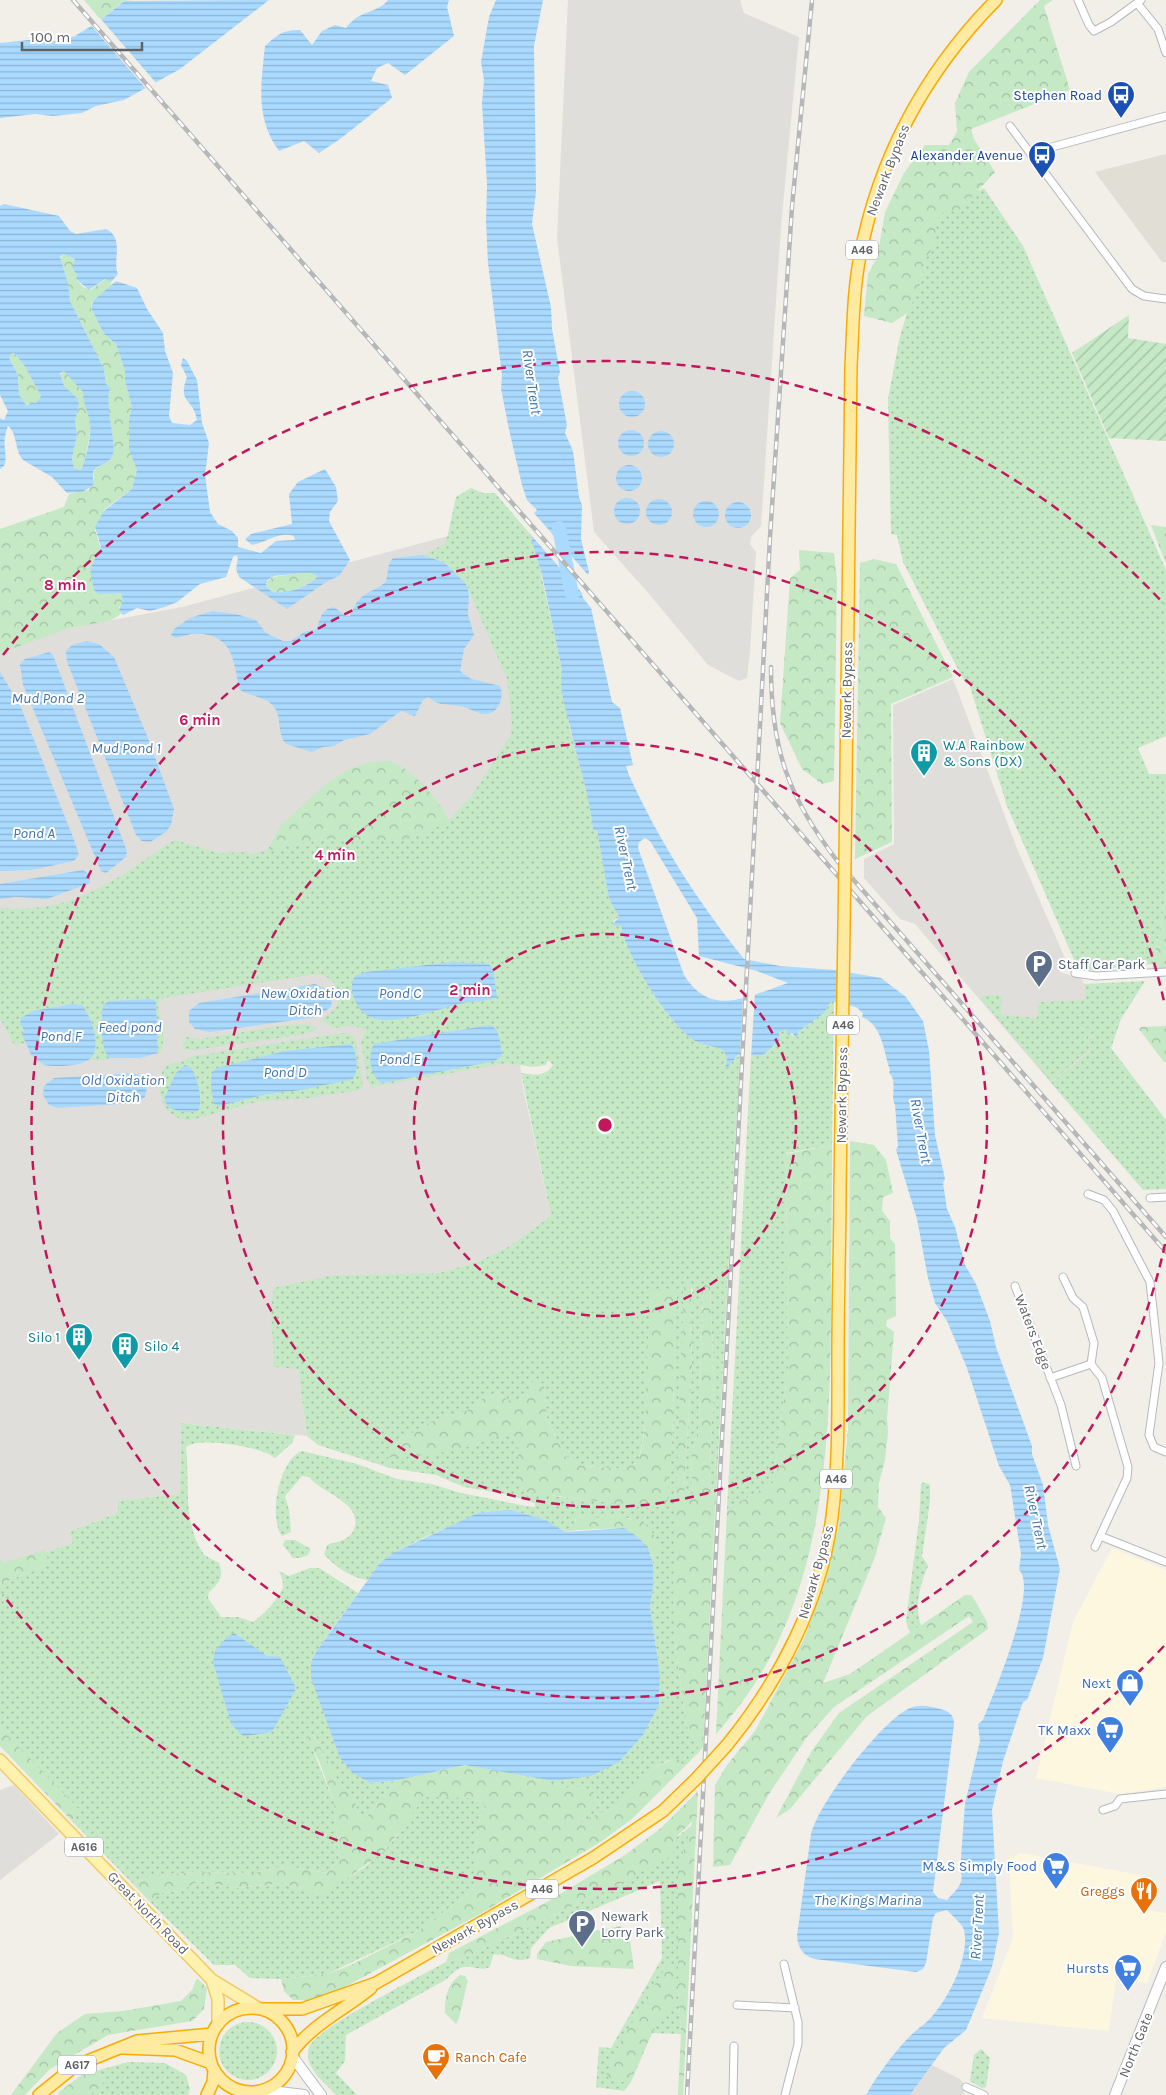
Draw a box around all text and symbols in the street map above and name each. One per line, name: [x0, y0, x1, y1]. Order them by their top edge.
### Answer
scale bar: [22, 20, 142, 52]
text: 100 m: [30, 28, 70, 46]
bus stop icon: Stephen Road: [1106, 80, 1136, 119]
place label: Stephen Road: [1013, 87, 1102, 104]
street label: Newark Bypass: [863, 122, 913, 218]
bus stop icon: Alexander Avenue: [1027, 140, 1057, 179]
place label: Alexander Avenue: [911, 147, 1023, 164]
road number: A46: [846, 240, 878, 260]
water label: River Trent: [519, 348, 546, 417]
text: 8 min: [44, 576, 86, 594]
street label: Newark Bypass: [838, 641, 856, 739]
water label: Mud Pond 2: [12, 689, 85, 707]
text: 6 min: [179, 711, 221, 729]
place label: W.A Rainbow & Sons (DX): [943, 737, 1024, 770]
building icon: W.A Rainbow & Sons (DX): [909, 738, 939, 777]
water label: Mud Pond 1: [91, 739, 161, 757]
water label: Pond A: [13, 824, 55, 842]
water label: River Trent: [610, 824, 642, 893]
text: 4 min: [314, 846, 356, 864]
parking icon: Staff Car Park: [1024, 949, 1054, 988]
place label: Staff Car Park: [1058, 956, 1146, 973]
text: 2 min: [449, 981, 491, 999]
water label: New Oxidation Ditch: [260, 984, 350, 1019]
water label: Pond C: [379, 984, 422, 1002]
road number: A46: [827, 1016, 859, 1034]
water label: Feed pond: [98, 1018, 162, 1036]
water label: Pond F: [40, 1027, 83, 1045]
street label: Newark Bypass: [833, 1046, 851, 1144]
water label: Pond E: [379, 1050, 421, 1068]
water label: Pond D: [263, 1063, 307, 1081]
water label: Old Oxidation Ditch: [81, 1071, 165, 1106]
water label: River Trent: [906, 1097, 936, 1166]
centre of rings: [596, 1116, 614, 1134]
street label: Waters Edge: [1011, 1292, 1055, 1372]
building icon: Silo 1: [64, 1322, 94, 1361]
place label: Silo 1: [28, 1329, 60, 1346]
building icon: Silo 4: [110, 1331, 140, 1370]
place label: Silo 4: [144, 1338, 180, 1355]
road number: A46: [820, 1470, 852, 1488]
water label: River Trent: [1020, 1483, 1052, 1552]
street label: Newark Bypass: [794, 1523, 838, 1621]
shop icon: Next: [1115, 1668, 1145, 1707]
place label: Next: [1082, 1675, 1111, 1692]
supermarket icon: TK Maxx: [1095, 1715, 1125, 1754]
place label: TK Maxx: [1038, 1722, 1091, 1739]
road number: A616: [65, 1838, 103, 1856]
supermarket icon: M&S Simply Food: [1041, 1851, 1071, 1890]
place label: M&S Simply Food: [922, 1858, 1037, 1875]
street label: Great North Road: [104, 1868, 192, 1958]
restaurant icon: Greggs: [1129, 1876, 1159, 1915]
road number: A46: [526, 1880, 558, 1898]
place label: Greggs: [1081, 1883, 1125, 1900]
water label: The Kings Marina: [814, 1891, 922, 1909]
water label: River Trent: [966, 1893, 988, 1960]
street label: Newark Bypass: [429, 1896, 521, 1958]
place label: Newark Lorry Park: [601, 1908, 664, 1941]
parking icon: Newark Lorry Park: [567, 1909, 597, 1948]
supermarket icon: Hursts: [1113, 1953, 1143, 1992]
place label: Hursts: [1066, 1960, 1109, 1977]
street label: North Gate: [1115, 2010, 1157, 2080]
cafe icon: Ranch Cafe: [421, 2042, 451, 2081]
place label: Ranch Cafe: [455, 2049, 527, 2066]
road number: A617: [58, 2056, 96, 2074]

